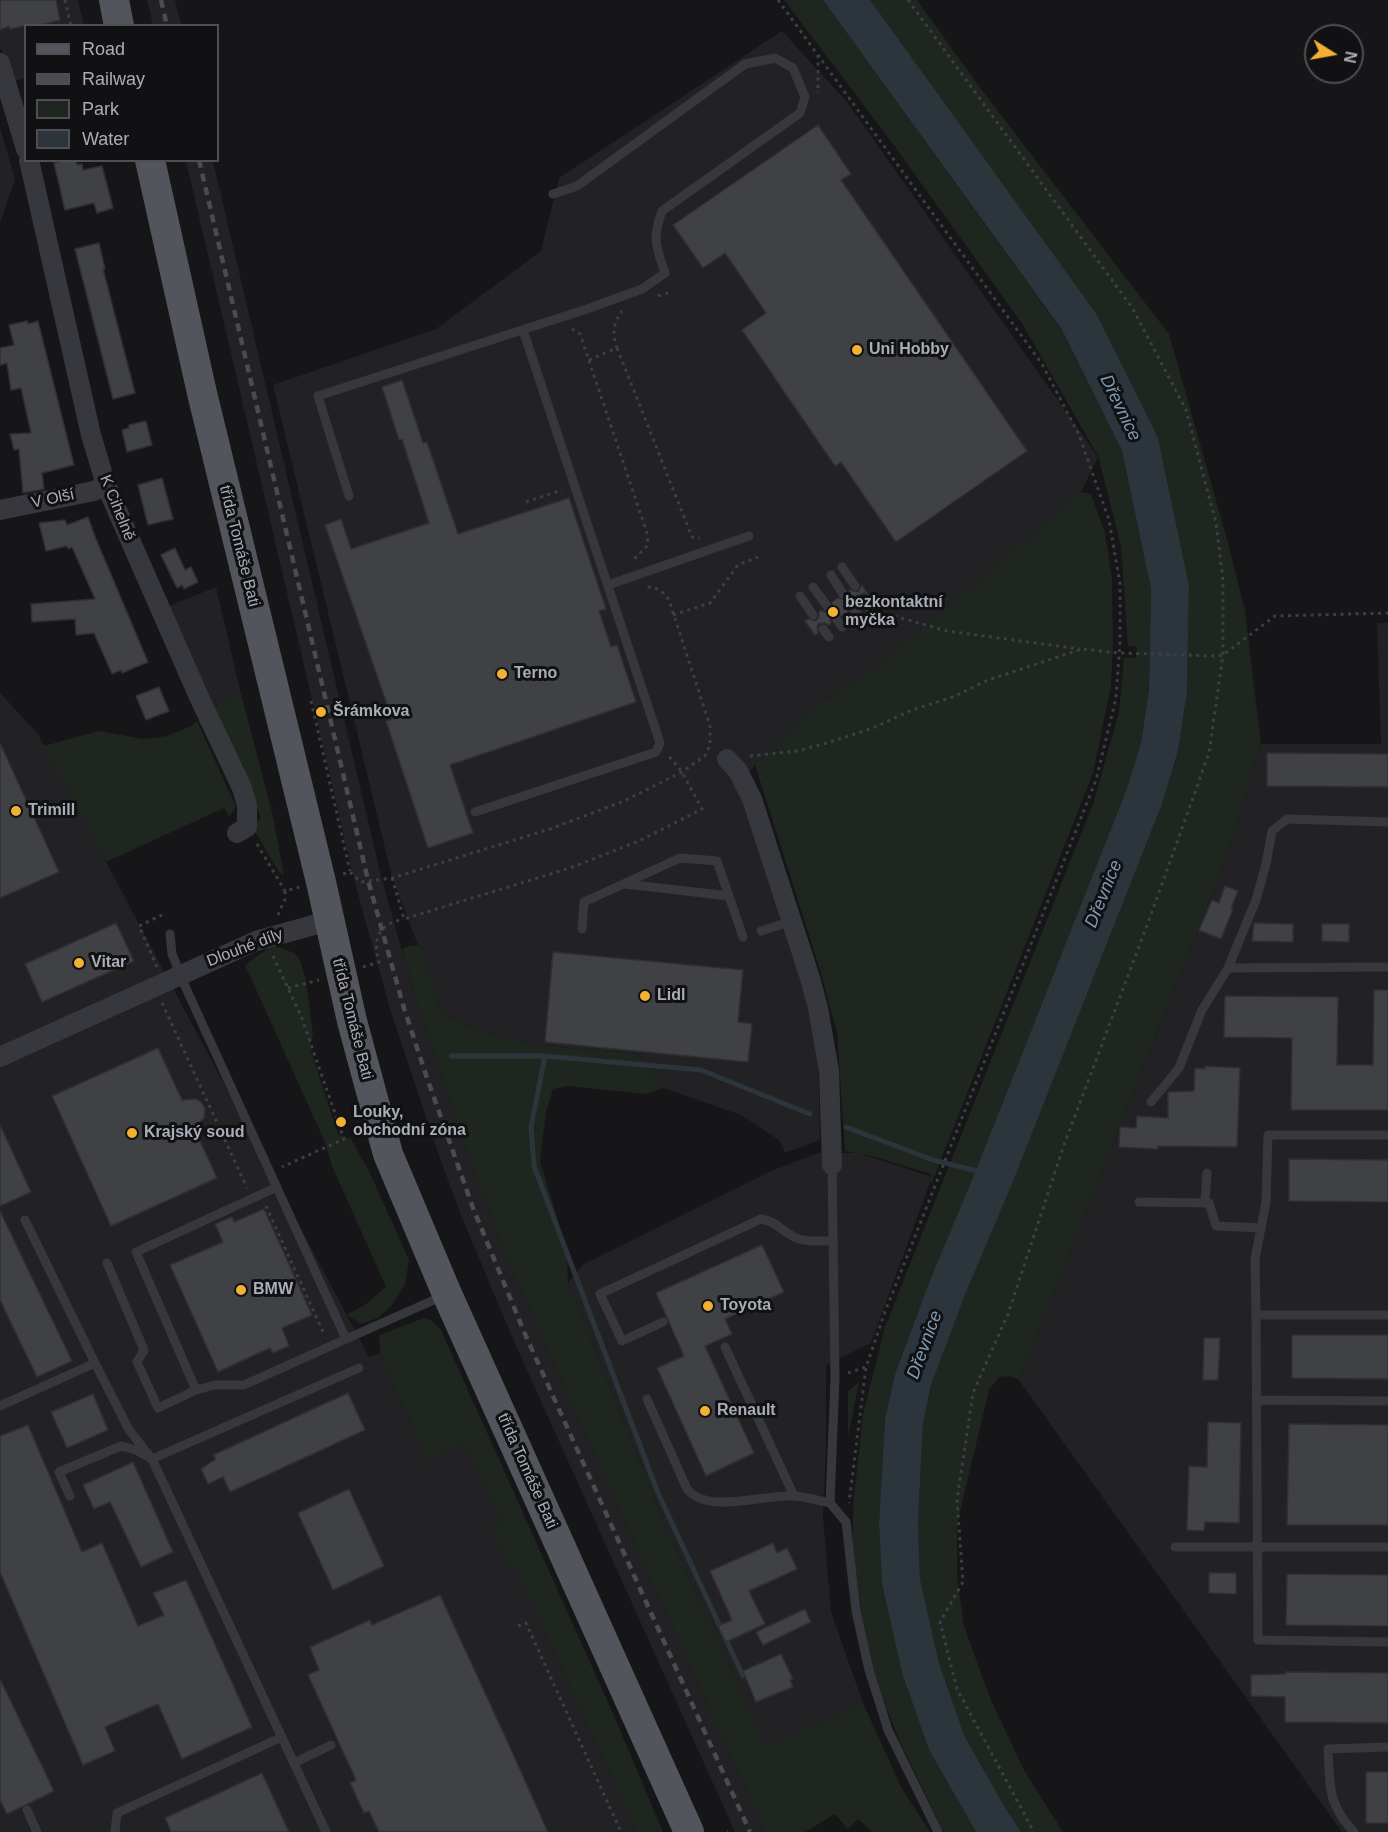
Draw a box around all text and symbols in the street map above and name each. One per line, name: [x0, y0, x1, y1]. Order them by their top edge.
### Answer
legend: [24, 24, 219, 162]
north arrow: [1304, 24, 1364, 84]
text: Road: [82, 39, 125, 59]
text: N: [1341, 50, 1360, 64]
text: Railway: [82, 69, 145, 89]
text: Park: [82, 99, 119, 119]
text: Water: [82, 129, 129, 149]
place label: Uni Hobby: [869, 340, 949, 360]
marker: Uni Hobby: [850, 343, 864, 357]
water label: Dřevnice: [1095, 371, 1145, 445]
street label: K Cihelně: [95, 472, 139, 544]
street label: třída Tomáše Bati: [215, 483, 263, 609]
street label: V Olší: [30, 485, 76, 513]
place label: bezkontaktní myčka: [845, 593, 943, 631]
marker: bezkontaktní myčka: [826, 605, 840, 619]
place label: Terno: [514, 664, 557, 684]
marker: Terno: [495, 667, 509, 681]
place label: Šrámkova: [333, 702, 409, 722]
marker: Šrámkova: [314, 705, 328, 719]
place label: Trimill: [28, 801, 75, 821]
marker: Trimill: [9, 804, 23, 818]
water label: Dřevnice: [1081, 857, 1127, 931]
street label: Dlouhé díly: [204, 925, 286, 971]
place label: Vitar: [91, 953, 126, 973]
marker: Vitar: [72, 956, 86, 970]
street label: třída Tomáše Bati: [328, 956, 376, 1082]
place label: Lidl: [657, 986, 685, 1006]
marker: Lidl: [638, 989, 652, 1003]
place label: Louky, obchodní zóna: [353, 1103, 466, 1141]
marker: Louky, obchodní zóna: [334, 1115, 348, 1129]
place label: Krajský soud: [144, 1123, 244, 1143]
marker: Krajský soud: [125, 1126, 139, 1140]
place label: BMW: [253, 1280, 293, 1300]
marker: BMW: [234, 1283, 248, 1297]
place label: Toyota: [720, 1296, 771, 1316]
marker: Toyota: [701, 1299, 715, 1313]
water label: Dřevnice: [903, 1308, 947, 1382]
place label: Renault: [717, 1401, 776, 1421]
marker: Renault: [698, 1404, 712, 1418]
street label: třída Tomáše Bati: [493, 1410, 561, 1532]

